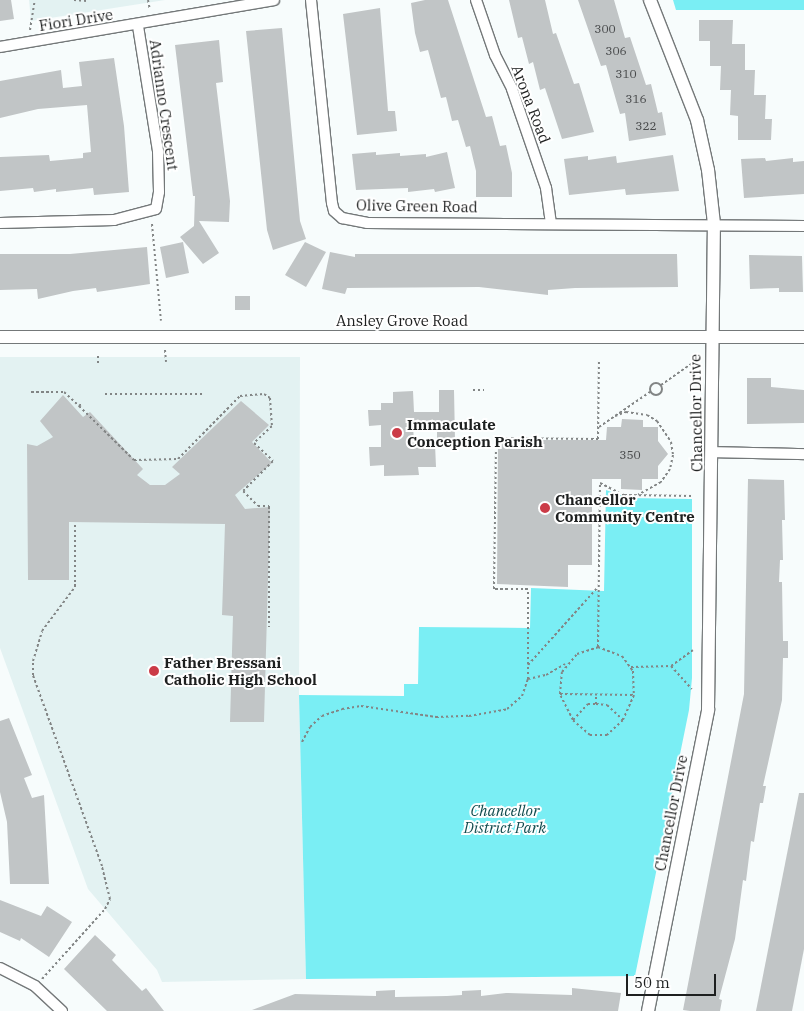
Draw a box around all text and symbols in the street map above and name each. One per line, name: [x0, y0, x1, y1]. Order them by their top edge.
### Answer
street label: Fiori Drive: [38, 5, 114, 35]
house number: 300: [594, 22, 616, 36]
street label: Adrianno Crescent: [146, 38, 182, 172]
house number: 306: [605, 44, 627, 58]
street label: Arona Road: [508, 62, 554, 146]
house number: 310: [615, 67, 637, 81]
house number: 316: [625, 92, 647, 106]
house number: 322: [635, 119, 657, 133]
street label: Olive Green Road: [356, 196, 478, 216]
street label: Ansley Grove Road: [336, 312, 468, 330]
street label: Chancellor Drive: [686, 354, 706, 472]
place label: Immaculate Conception Parish: [407, 415, 543, 450]
marker: Immaculate Conception Parish: [391, 427, 403, 439]
house number: 350: [619, 448, 641, 462]
place label: Chancellor Community Centre: [555, 490, 695, 525]
marker: Chancellor Community Centre: [539, 502, 551, 514]
place label: Father Bressani Catholic High School: [164, 653, 317, 688]
marker: Father Bressani Catholic High School: [148, 665, 160, 677]
street label: Chancellor Drive: [651, 753, 691, 873]
park label: Chancellor District Park: [464, 801, 546, 836]
scale bar: [629, 964, 719, 996]
text: 50 m: [634, 973, 670, 992]

